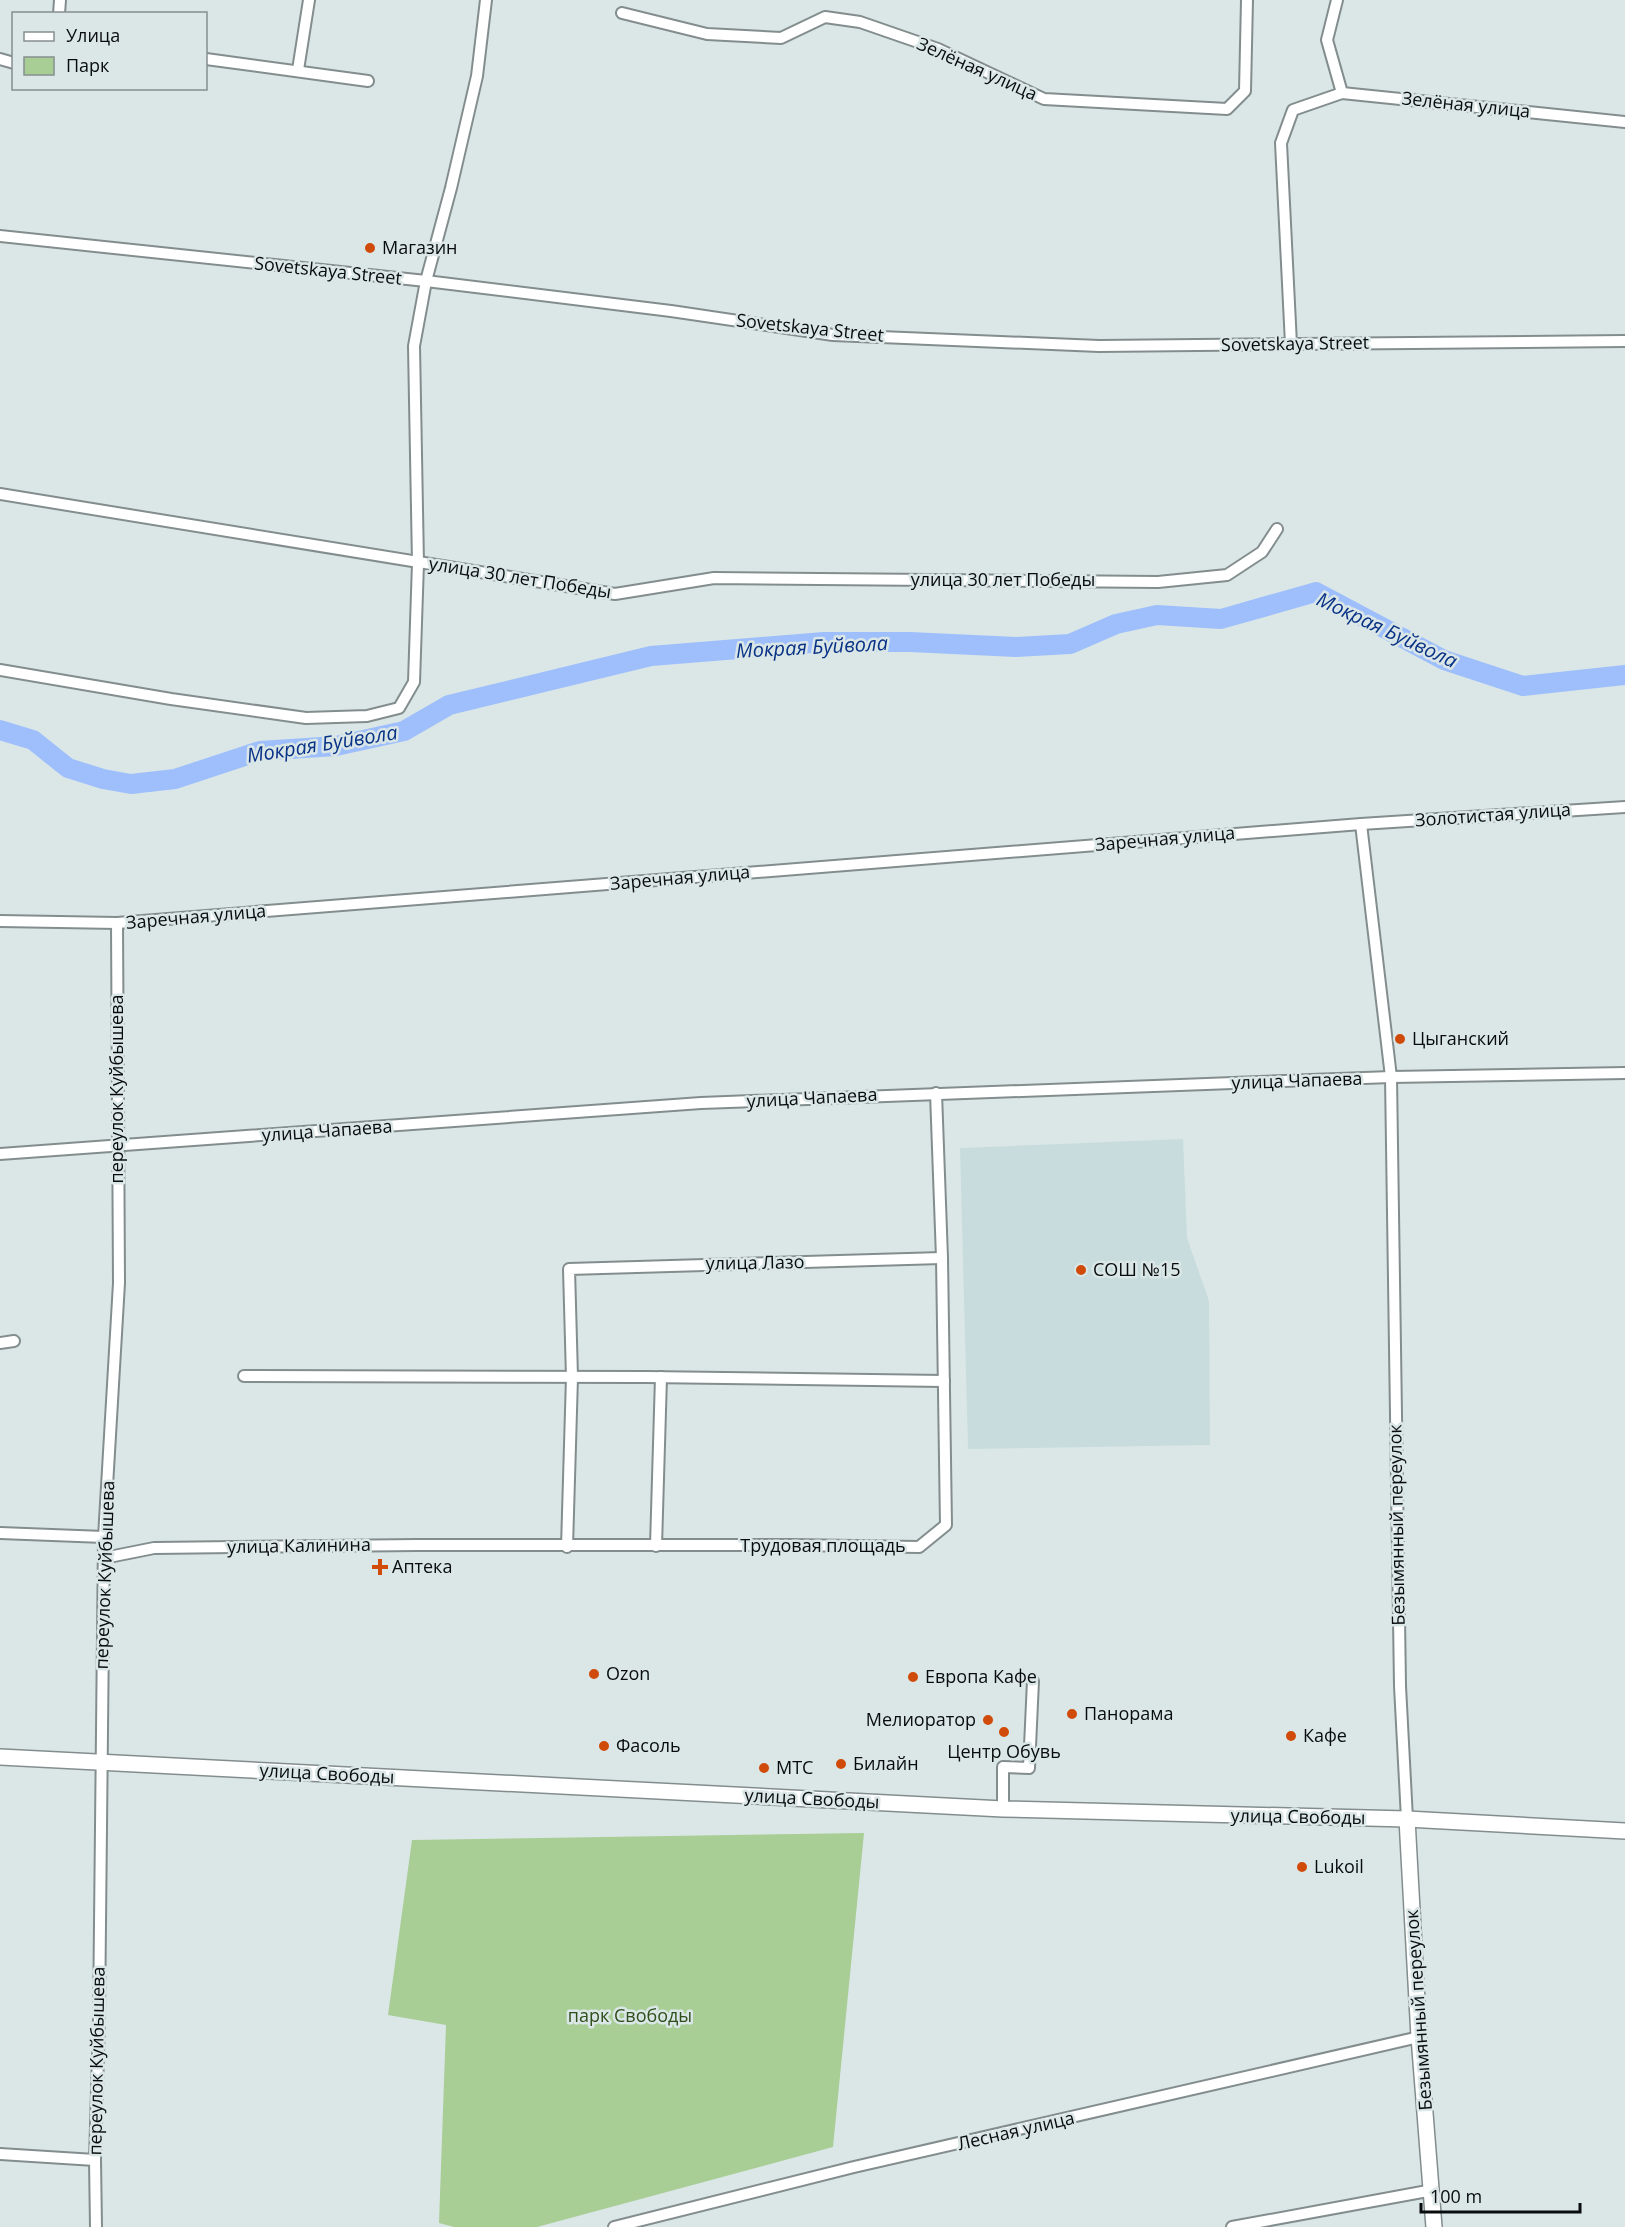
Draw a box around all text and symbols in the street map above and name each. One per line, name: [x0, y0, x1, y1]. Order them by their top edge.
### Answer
legend: [12, 12, 207, 90]
text: Улица: [66, 23, 120, 47]
street label: Зелёная улица: [914, 31, 1041, 105]
text: Парк: [66, 53, 110, 77]
street label: Зелёная улица: [1401, 85, 1532, 123]
place label: Магазин: [382, 235, 458, 259]
marker: Магазин: [363, 241, 377, 255]
street label: Sovetskaya Street: [253, 250, 403, 290]
street label: Sovetskaya Street: [735, 307, 885, 347]
street label: Sovetskaya Street: [1221, 330, 1369, 356]
street label: улица 30 лет Победы: [427, 551, 613, 603]
street label: улица 30 лет Победы: [911, 567, 1095, 591]
water label: Мокрая Буйвола: [1312, 585, 1462, 674]
water label: Мокрая Буйвола: [735, 629, 889, 664]
water label: Мокрая Буйвола: [245, 718, 399, 769]
street label: Золотистая улица: [1414, 797, 1572, 831]
street label: Заречная улица: [1094, 820, 1236, 856]
street label: Заречная улица: [609, 859, 751, 895]
street label: Заречная улица: [125, 898, 267, 934]
street label: переулок Куйбышева: [104, 995, 128, 1183]
place label: Цыганский: [1412, 1026, 1509, 1050]
marker: Цыганский: [1393, 1032, 1407, 1046]
street label: улица Чапаева: [1231, 1066, 1363, 1094]
street label: улица Чапаева: [746, 1082, 878, 1112]
street label: улица Чапаева: [261, 1113, 393, 1147]
street label: улица Лазо: [705, 1249, 805, 1275]
place label: СОШ №15: [1093, 1257, 1181, 1281]
marker: СОШ №15: [1074, 1263, 1088, 1277]
street label: Безымянный переулок: [1382, 1423, 1410, 1626]
street label: переулок Куйбышева: [89, 1480, 119, 1670]
street label: улица Калинина: [227, 1532, 371, 1558]
street label: Трудовая площадь: [740, 1533, 906, 1557]
place label: Аптека: [392, 1554, 452, 1578]
marker: Аптека: [373, 1560, 387, 1574]
place label: Ozon: [606, 1661, 650, 1685]
place label: Европа Кафе: [925, 1664, 1037, 1688]
marker: Ozon: [587, 1667, 601, 1681]
marker: Европа Кафе: [906, 1670, 920, 1684]
place label: Панорама: [1084, 1701, 1174, 1725]
place label: Мелиоратор: [866, 1707, 976, 1731]
marker: Панорама: [1065, 1707, 1079, 1721]
marker: Мелиоратор: [981, 1713, 995, 1727]
place label: Кафе: [1303, 1723, 1347, 1747]
marker: Центр Обувь: [997, 1725, 1011, 1739]
marker: Кафе: [1284, 1729, 1298, 1743]
place label: Фасоль: [616, 1733, 681, 1757]
marker: Фасоль: [597, 1739, 611, 1753]
place label: Центр Обувь: [947, 1739, 1061, 1763]
place label: Билайн: [853, 1751, 919, 1775]
place label: МТС: [776, 1755, 813, 1779]
street label: улица Свободы: [259, 1757, 395, 1789]
marker: Билайн: [834, 1757, 848, 1771]
marker: МТС: [757, 1761, 771, 1775]
street label: улица Свободы: [744, 1782, 880, 1814]
street label: улица Свободы: [1230, 1803, 1366, 1829]
place label: Lukoil: [1314, 1854, 1364, 1878]
marker: Lukoil: [1295, 1860, 1309, 1874]
street label: Безымянный переулок: [1399, 1908, 1437, 2111]
street label: переулок Куйбышева: [82, 1966, 110, 2156]
park label: парк Свободы: [568, 2003, 692, 2027]
street label: Лесная улица: [955, 2105, 1077, 2155]
scale bar: [1421, 2176, 1580, 2214]
text: 100 m: [1430, 2184, 1482, 2208]

